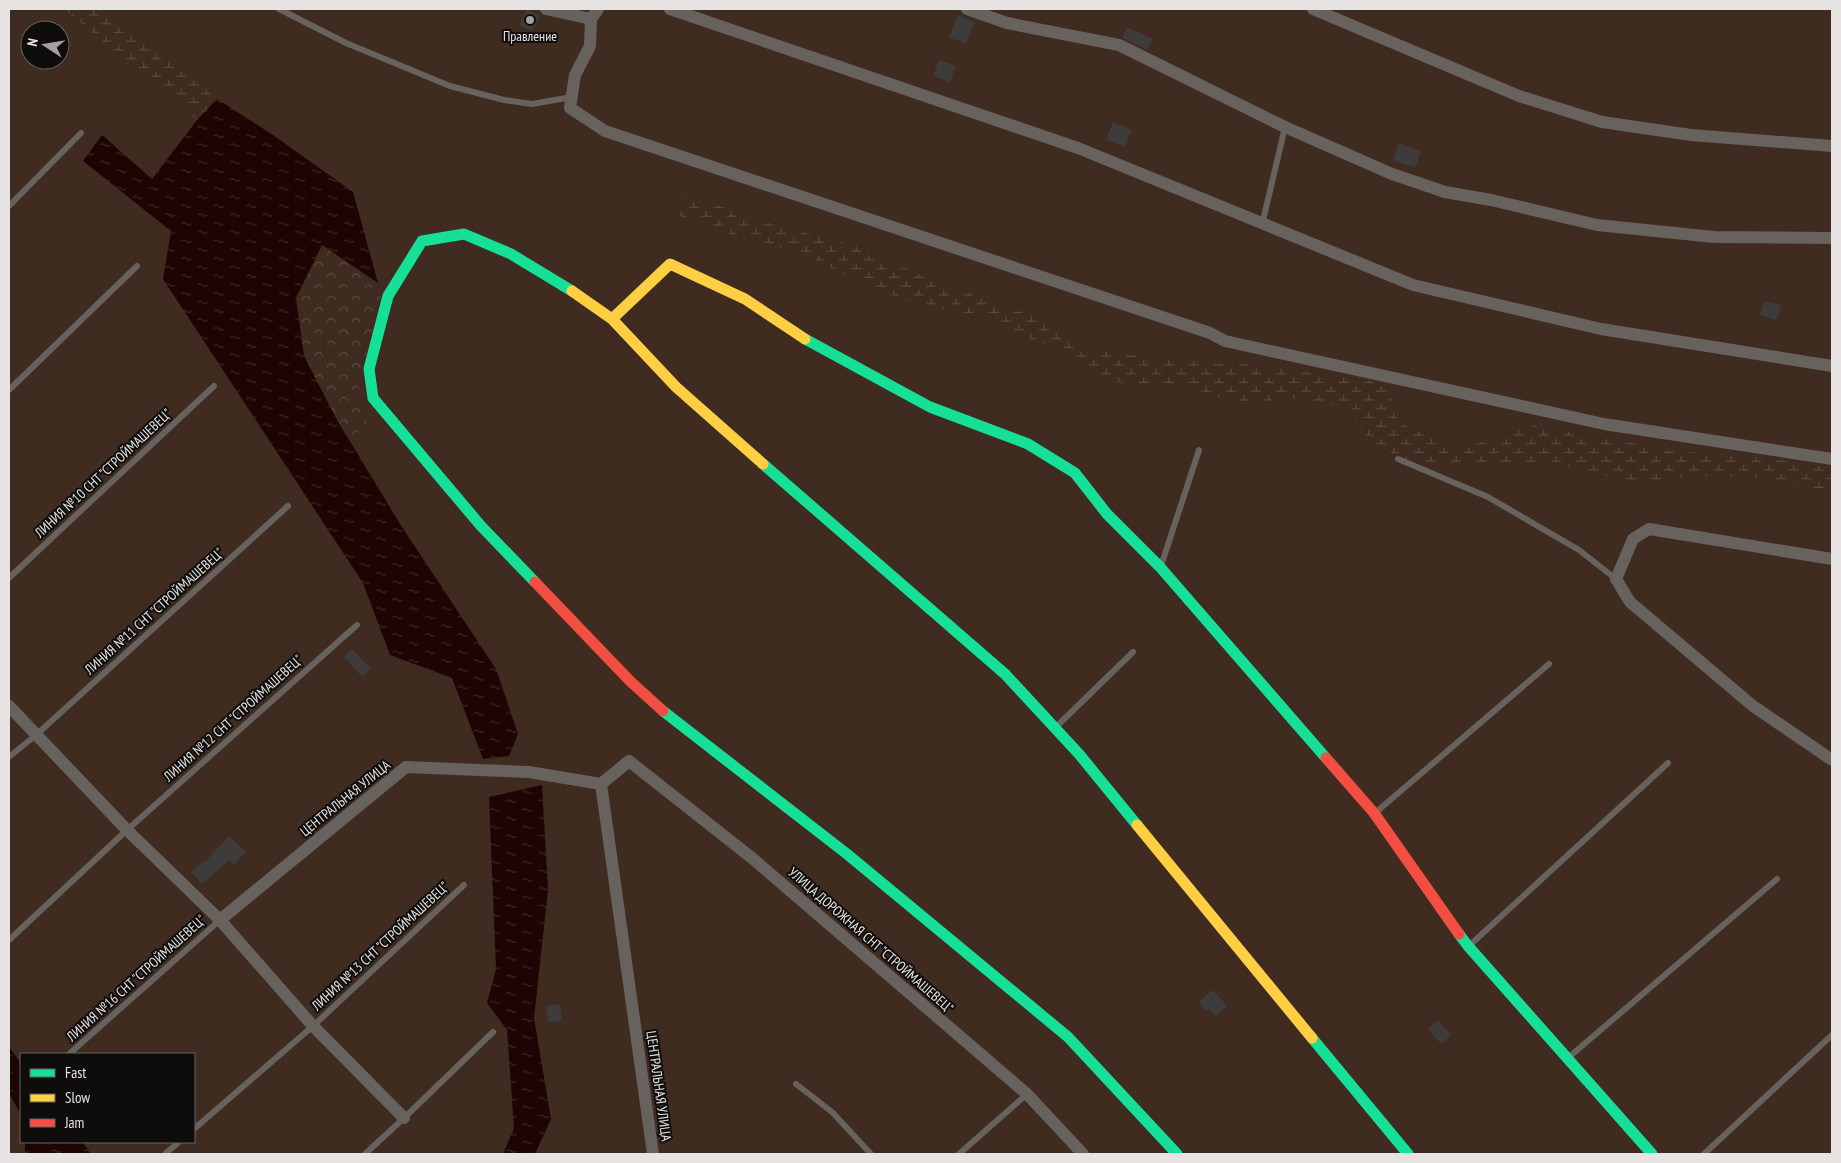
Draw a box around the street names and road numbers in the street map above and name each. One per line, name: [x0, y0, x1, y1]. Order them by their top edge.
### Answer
street label: ЛИНИЯ №10 СНТ "СТРОЙМАШЕВЕЦ": [30, 405, 175, 542]
street label: ЛИНИЯ №11 СНТ "СТРОЙМАШЕВЕЦ": [80, 544, 227, 679]
street label: ЛИНИЯ №12 СНТ "СТРОЙМАШЕВЕЦ": [159, 651, 306, 786]
street label: ЦЕНТРАЛЬНАЯ УЛИЦА: [296, 756, 394, 840]
street label: УЛИЦА ДОРОЖНАЯ СНТ "СТРОЙМАШЕВЕЦ": [785, 863, 957, 1017]
street label: ЛИНИЯ №13 СНТ "СТРОЙМАШЕВЕЦ": [307, 878, 452, 1015]
street label: ЛИНИЯ №16 СНТ "СТРОЙМАШЕВЕЦ": [62, 911, 209, 1046]
street label: ЦЕНТРАЛЬНАЯ УЛИЦА: [642, 1030, 676, 1143]

